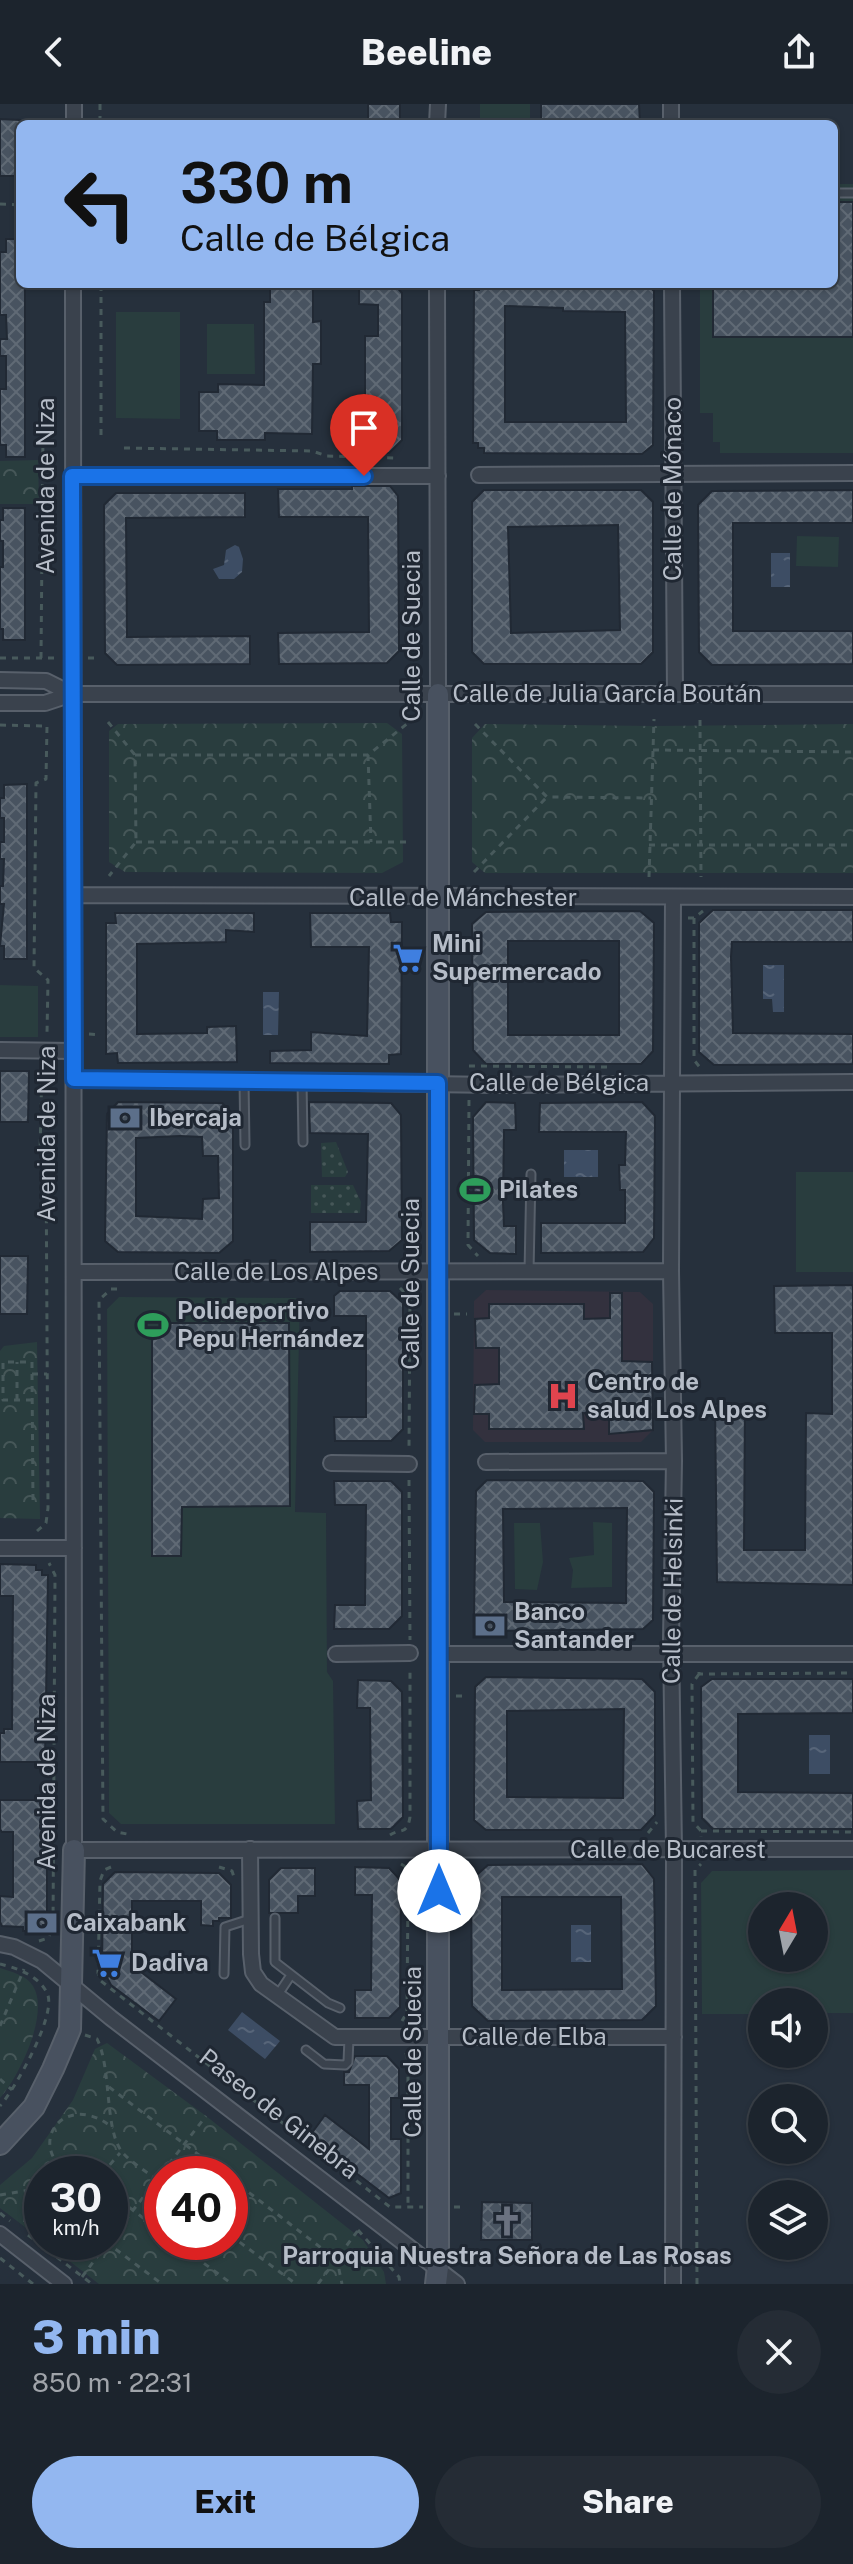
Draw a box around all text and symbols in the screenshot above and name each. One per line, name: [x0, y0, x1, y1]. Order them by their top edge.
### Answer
icon: back: [32, 30, 76, 74]
icon: share: [777, 30, 821, 74]
text: Beeline: [361, 31, 492, 73]
text: 330 m: [180, 150, 353, 216]
icon: left: [48, 152, 152, 256]
text: Calle de Bélgica: [180, 217, 450, 259]
pin: [330, 394, 398, 476]
street label: Calle de Mónaco: [658, 397, 686, 581]
street label: Avenida de Niza: [31, 398, 59, 574]
icon: arrive: [342, 406, 386, 450]
street label: Calle de Suecia: [397, 550, 425, 722]
street label: Calle de Julia García Boután: [452, 679, 762, 707]
street label: Calle de Mánchester: [349, 883, 577, 911]
place label: Mini Supermercado: [432, 929, 602, 985]
supermarket icon: Mini Supermercado: [391, 941, 425, 975]
street label: Avenida de Niza: [32, 1046, 60, 1222]
street label: Calle de Bélgica: [469, 1068, 649, 1096]
bank icon: Ibercaja: [108, 1101, 142, 1135]
place label: Ibercaja: [149, 1103, 242, 1131]
sports icon: Pilates: [458, 1173, 492, 1207]
place label: Pilates: [499, 1175, 578, 1203]
street label: Calle de Suecia: [396, 1198, 424, 1370]
street label: Calle de Los Alpes: [174, 1257, 378, 1285]
place label: Polideportivo Pepu Hernández: [177, 1296, 364, 1352]
sports icon: Polideportivo Pepu Hernández: [136, 1308, 170, 1342]
place label: Centro de salud Los Alpes: [587, 1367, 767, 1423]
hospital icon: Centro de salud Los Alpes: [546, 1379, 580, 1413]
street label: Calle de Helsinki: [656, 1498, 688, 1684]
place label: Banco Santander: [514, 1597, 634, 1653]
bank icon: Banco Santander: [473, 1609, 507, 1643]
street label: Avenida de Niza: [32, 1694, 60, 1870]
street label: Calle de Bucarest: [570, 1835, 766, 1863]
position arrow: [397, 1849, 481, 1933]
north arrow: [748, 1892, 828, 1972]
map controls: [748, 1892, 828, 2260]
bank icon: Caixabank: [25, 1906, 59, 1940]
place label: Caixabank: [66, 1908, 186, 1936]
supermarket icon: Dadiva: [90, 1946, 124, 1980]
place label: Dadiva: [131, 1948, 209, 1976]
street label: Calle de Suecia: [398, 1966, 426, 2138]
button: sound: [748, 1988, 828, 2068]
street label: Calle de Elba: [462, 2022, 606, 2050]
street label: Paseo de Ginebra: [195, 2042, 365, 2184]
button: search: [748, 2084, 828, 2164]
speed limit sign: 40: [144, 2156, 248, 2260]
text: 30: [50, 2174, 102, 2221]
button: layers: [748, 2180, 828, 2260]
church icon: Parroquia Nuestra Señora de Las Rosas: [490, 2204, 524, 2238]
text: km/h: [52, 2216, 100, 2240]
place label: Parroquia Nuestra Señora de Las Rosas: [282, 2241, 732, 2269]
text: 3 min: [32, 2308, 161, 2365]
button: close: [737, 2310, 821, 2394]
text: 850 m · 22:31: [32, 2367, 192, 2398]
button: Exit: [32, 2456, 419, 2548]
button: Share: [435, 2456, 821, 2548]

